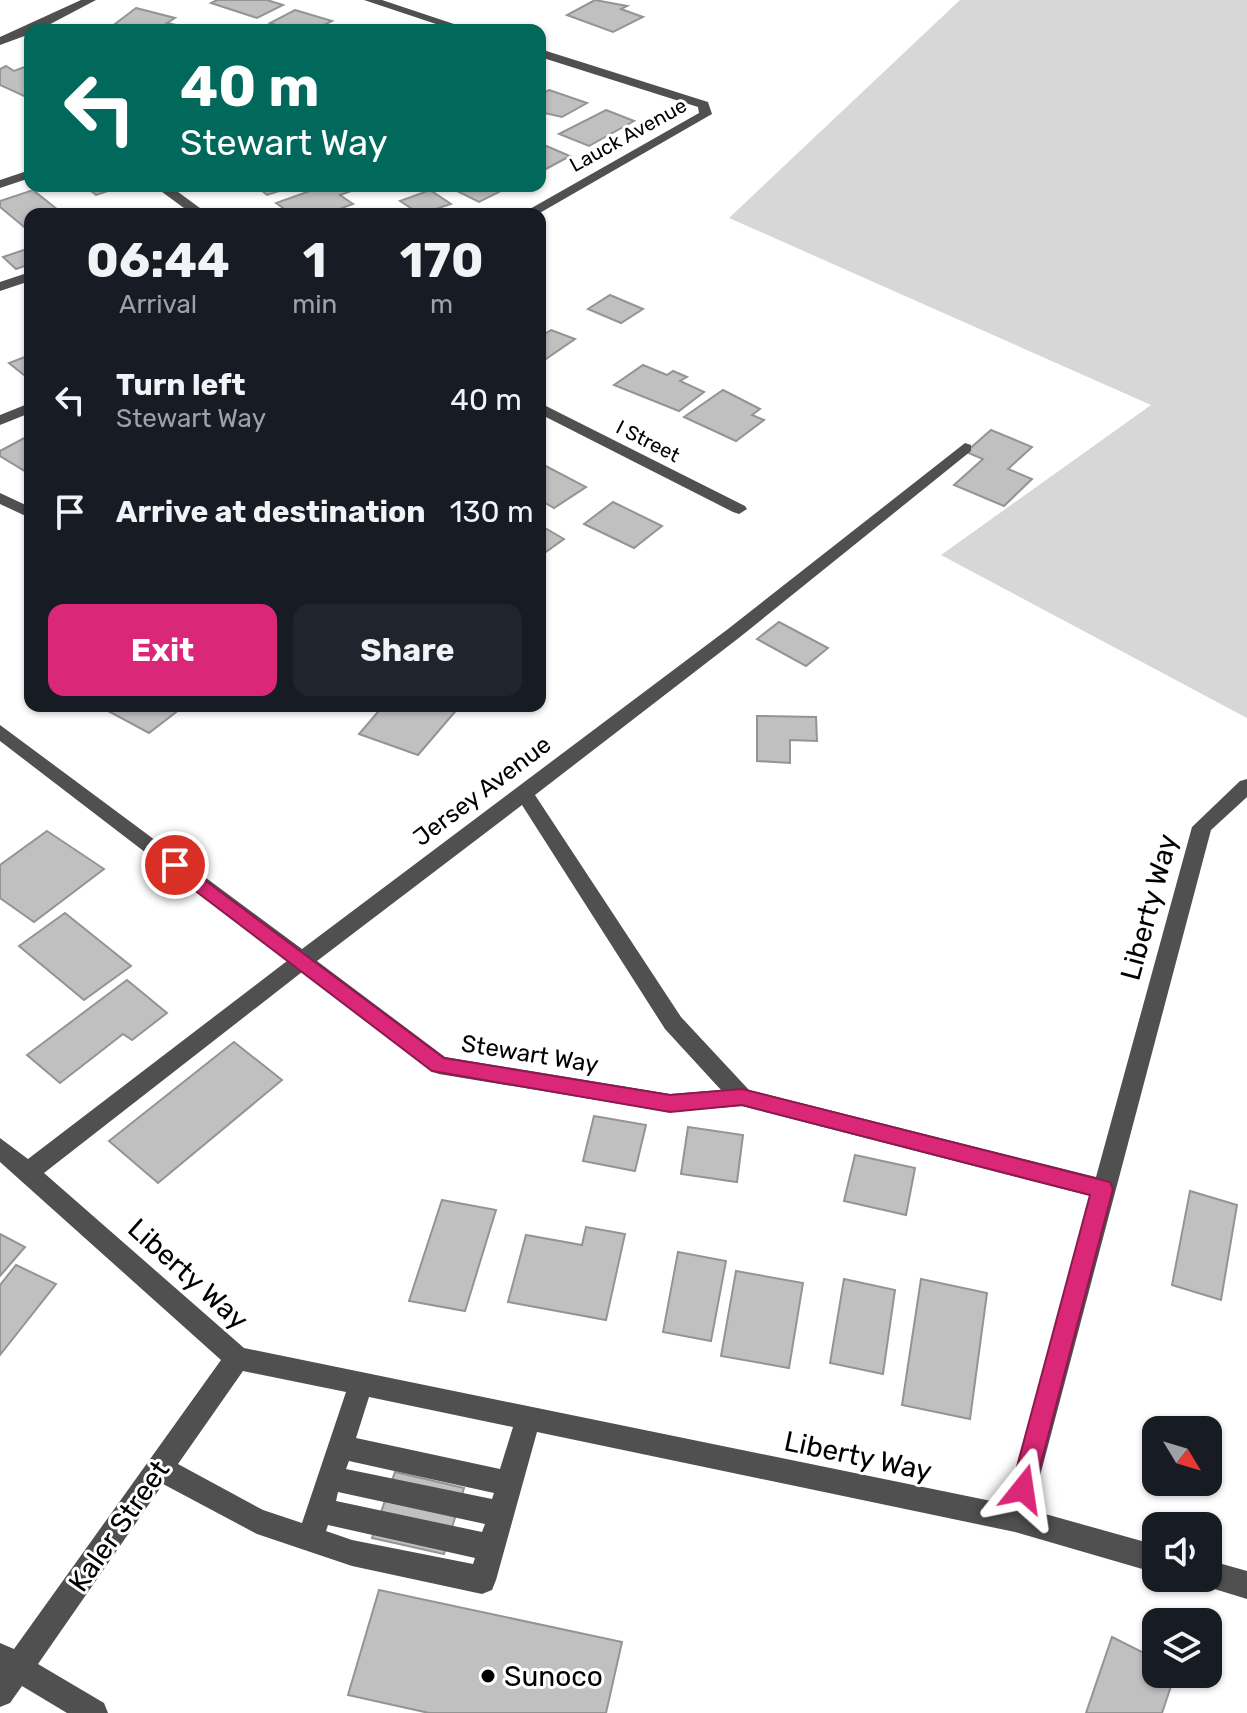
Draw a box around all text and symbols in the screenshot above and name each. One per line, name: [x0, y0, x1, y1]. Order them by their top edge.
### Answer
text: 40 m: [180, 54, 320, 120]
icon: left: [48, 56, 152, 160]
street label: Lauck Avenue: [565, 93, 691, 177]
text: Stewart Way: [180, 121, 388, 164]
text: 06:44: [86, 232, 230, 289]
text: 1: [303, 232, 327, 289]
text: 170: [400, 232, 484, 289]
text: Arrival: [119, 289, 197, 320]
text: min: [292, 289, 337, 320]
text: m: [430, 289, 453, 320]
text: Turn left: [116, 367, 246, 403]
icon: left: [48, 378, 92, 422]
text: 40 m: [450, 382, 522, 418]
text: Stewart Way: [116, 403, 266, 434]
street label: I Street: [612, 415, 684, 467]
icon: arrive: [48, 490, 92, 534]
text: Arrive at destination: [116, 494, 426, 530]
text: 130 m: [450, 494, 534, 530]
button: Exit: [48, 604, 277, 696]
button: Share: [293, 604, 522, 696]
street label: Jersey Avenue: [408, 730, 556, 852]
street label: Liberty Way: [1114, 830, 1184, 984]
pin: [141, 831, 209, 899]
icon: arrive: [153, 843, 197, 887]
street label: Stewart Way: [459, 1029, 601, 1079]
street label: Liberty Way: [121, 1212, 255, 1336]
north arrow: [1142, 1416, 1222, 1496]
map controls: [1142, 1416, 1222, 1688]
street label: Liberty Way: [781, 1424, 935, 1488]
position arrow: [981, 1447, 1065, 1531]
street label: Kaler Street: [62, 1454, 176, 1598]
button: sound: [1142, 1512, 1222, 1592]
button: layers: [1142, 1608, 1222, 1688]
place label: Sunoco: [504, 1660, 603, 1693]
marker: Sunoco: [479, 1667, 497, 1685]

